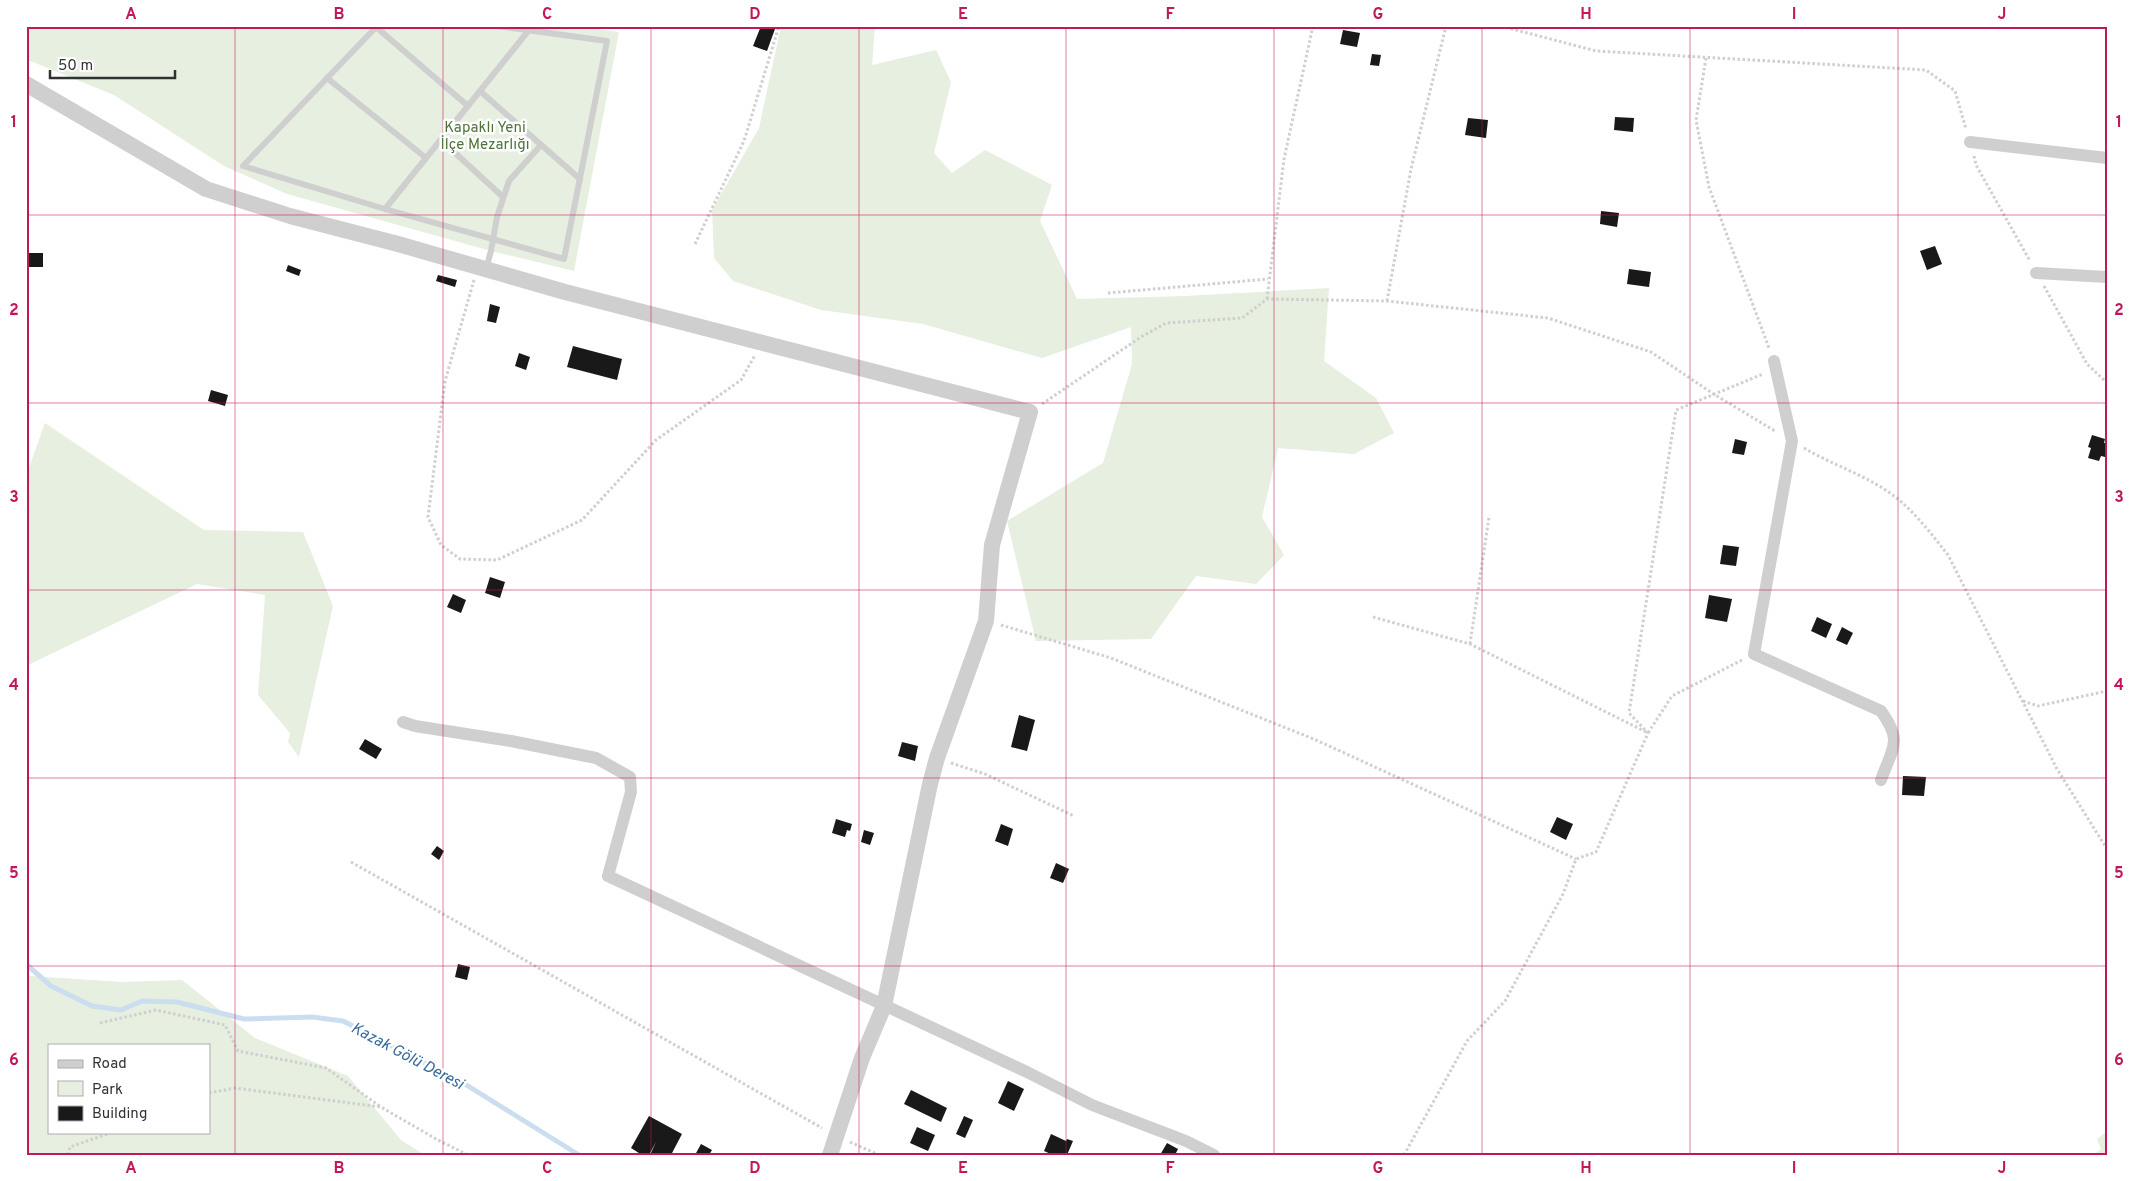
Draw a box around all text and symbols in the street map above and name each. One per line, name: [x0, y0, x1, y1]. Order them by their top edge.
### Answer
text: A: [125, 5, 137, 25]
text: B: [333, 5, 345, 25]
text: C: [542, 5, 552, 25]
text: D: [749, 5, 761, 25]
text: E: [958, 5, 968, 25]
text: F: [1165, 5, 1175, 25]
text: G: [1373, 5, 1383, 25]
text: H: [1580, 5, 1592, 25]
text: I: [1792, 5, 1796, 25]
text: J: [1998, 5, 2006, 25]
scale bar: [50, 48, 175, 80]
text: 50 m: [58, 57, 93, 76]
text: 1: [11, 113, 17, 133]
text: 1: [2116, 113, 2122, 133]
park label: Kapaklı Yeni İlçe Mezarlığı: [441, 119, 529, 155]
text: 2: [9, 301, 19, 321]
text: 2: [2114, 301, 2124, 321]
text: 3: [9, 488, 19, 508]
text: 3: [2114, 488, 2124, 508]
text: 4: [9, 676, 19, 696]
text: 4: [2114, 676, 2124, 696]
text: 5: [9, 864, 19, 884]
text: 5: [2114, 864, 2124, 884]
water label: Kazak Gölü Deresi: [347, 1019, 468, 1095]
legend: [48, 1044, 210, 1134]
text: 6: [9, 1051, 19, 1071]
text: 6: [2114, 1051, 2124, 1071]
text: Road: [92, 1055, 127, 1074]
text: Park: [92, 1081, 123, 1100]
text: Building: [92, 1105, 147, 1124]
text: A: [125, 1159, 137, 1179]
text: B: [333, 1159, 345, 1179]
text: C: [542, 1159, 552, 1179]
text: D: [749, 1159, 761, 1179]
text: E: [958, 1159, 968, 1179]
text: F: [1165, 1159, 1175, 1179]
text: G: [1373, 1159, 1383, 1179]
text: H: [1580, 1159, 1592, 1179]
text: I: [1792, 1159, 1796, 1179]
text: J: [1998, 1159, 2006, 1179]

